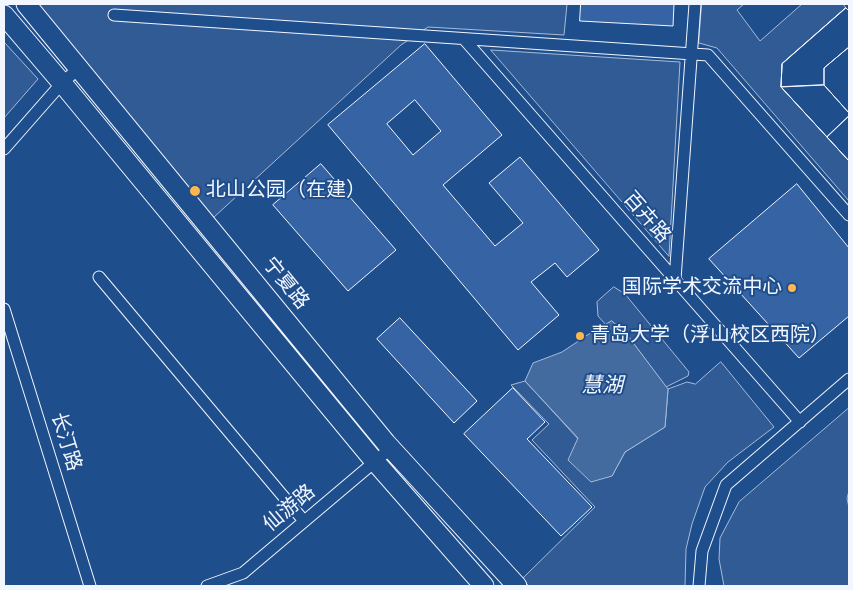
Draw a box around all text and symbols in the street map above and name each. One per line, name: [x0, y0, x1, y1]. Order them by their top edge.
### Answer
place label: 北山公园（在建）: [206, 179, 366, 203]
marker: 北山公园（在建）: [188, 184, 202, 198]
street label: 百卉路: [617, 187, 675, 249]
street label: 宁夏路: [257, 253, 313, 315]
place label: 国际学术交流中心: [622, 276, 782, 300]
marker: 国际学术交流中心: [786, 282, 798, 294]
place label: 青岛大学（浮山校区西院）: [590, 324, 830, 348]
marker: 青岛大学（浮山校区西院）: [574, 330, 586, 342]
water label: 慧湖: [581, 374, 623, 400]
street label: 长汀路: [45, 410, 85, 474]
street label: 仙游路: [259, 481, 321, 537]

